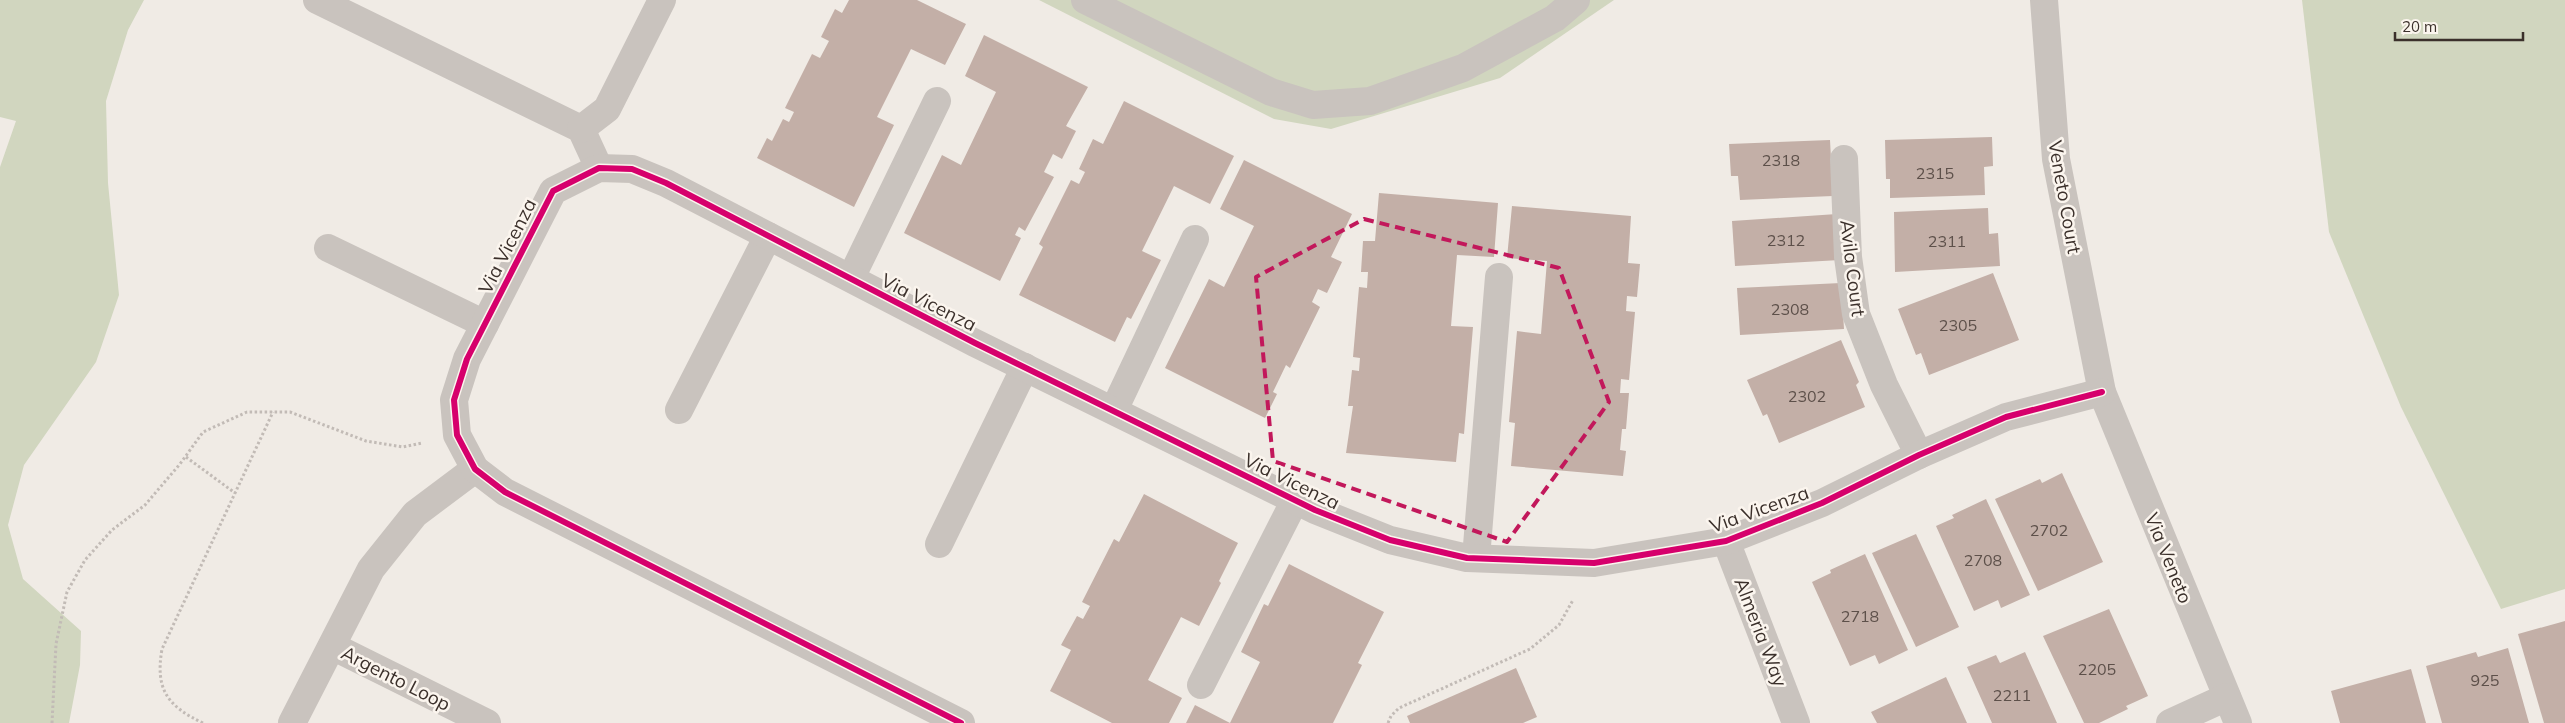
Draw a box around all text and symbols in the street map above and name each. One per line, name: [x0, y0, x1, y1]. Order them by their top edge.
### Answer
scale bar: [2395, 10, 2522, 42]
text: 20 m: [2402, 17, 2437, 36]
street label: Veneto Court: [2043, 139, 2087, 256]
house number: 2318: [1762, 150, 1800, 170]
house number: 2315: [1916, 163, 1954, 183]
street label: Via Vicenza: [473, 194, 541, 298]
street label: Avila Court: [1835, 218, 1871, 318]
house number: 2312: [1767, 230, 1805, 250]
house number: 2311: [1928, 231, 1966, 251]
street label: Via Vicenza: [877, 268, 981, 336]
house number: 2308: [1771, 299, 1809, 319]
house number: 2305: [1939, 315, 1977, 335]
house number: 2302: [1788, 386, 1826, 406]
street label: Via Vicenza: [1240, 447, 1344, 515]
street label: Via Vicenza: [1706, 480, 1812, 538]
street label: Via Veneto: [2140, 509, 2198, 607]
house number: 2702: [2030, 520, 2068, 540]
house number: 2708: [1964, 550, 2002, 570]
street label: Almeria Way: [1729, 574, 1793, 690]
house number: 2718: [1841, 606, 1879, 626]
street label: Argento Loop: [337, 640, 455, 716]
house number: 2205: [2078, 659, 2116, 679]
house number: 925: [2471, 670, 2499, 690]
house number: 2211: [1993, 685, 2031, 705]

